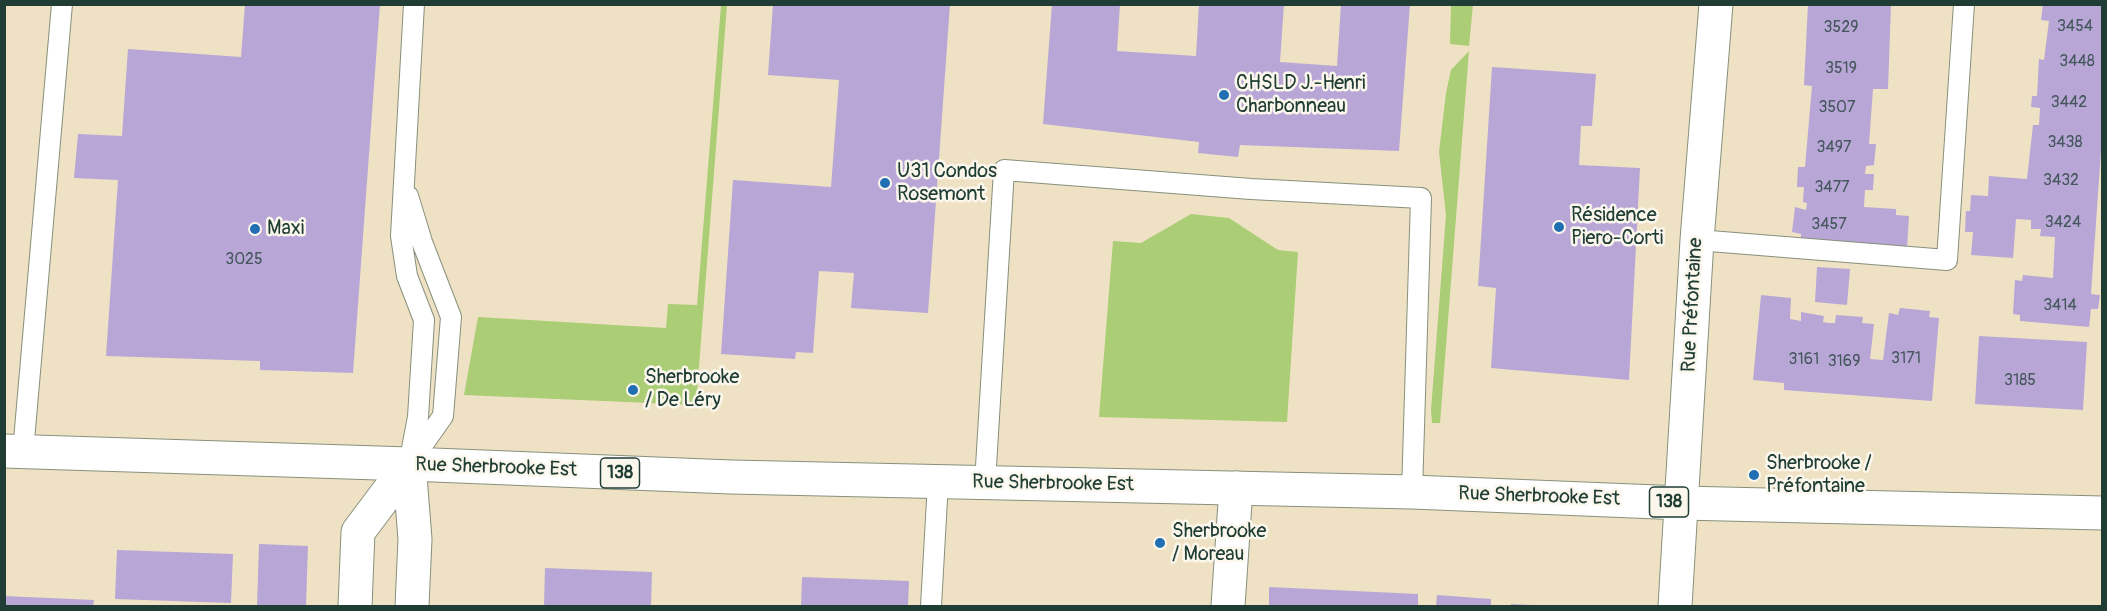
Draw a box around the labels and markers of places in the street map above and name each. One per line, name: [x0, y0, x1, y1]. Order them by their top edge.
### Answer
place label: CHSLD J.-Henri Charbonneau: [1236, 72, 1366, 119]
marker: CHSLD J.-Henri Charbonneau: [1217, 88, 1231, 102]
place label: U31 Condos Rosemont: [897, 160, 997, 207]
marker: U31 Condos Rosemont: [878, 176, 892, 190]
place label: Résidence Piero-Corti: [1571, 204, 1663, 251]
place label: Maxi: [267, 217, 304, 241]
marker: Résidence Piero-Corti: [1552, 220, 1566, 234]
marker: Maxi: [248, 222, 262, 236]
place label: Sherbrooke / De Léry: [645, 366, 739, 413]
marker: Sherbrooke / De Léry: [626, 383, 640, 397]
place label: Sherbrooke / Préfontaine: [1766, 452, 1872, 499]
marker: Sherbrooke / Préfontaine: [1747, 468, 1761, 482]
place label: Sherbrooke / Moreau: [1172, 520, 1266, 567]
marker: Sherbrooke / Moreau: [1153, 536, 1167, 550]

